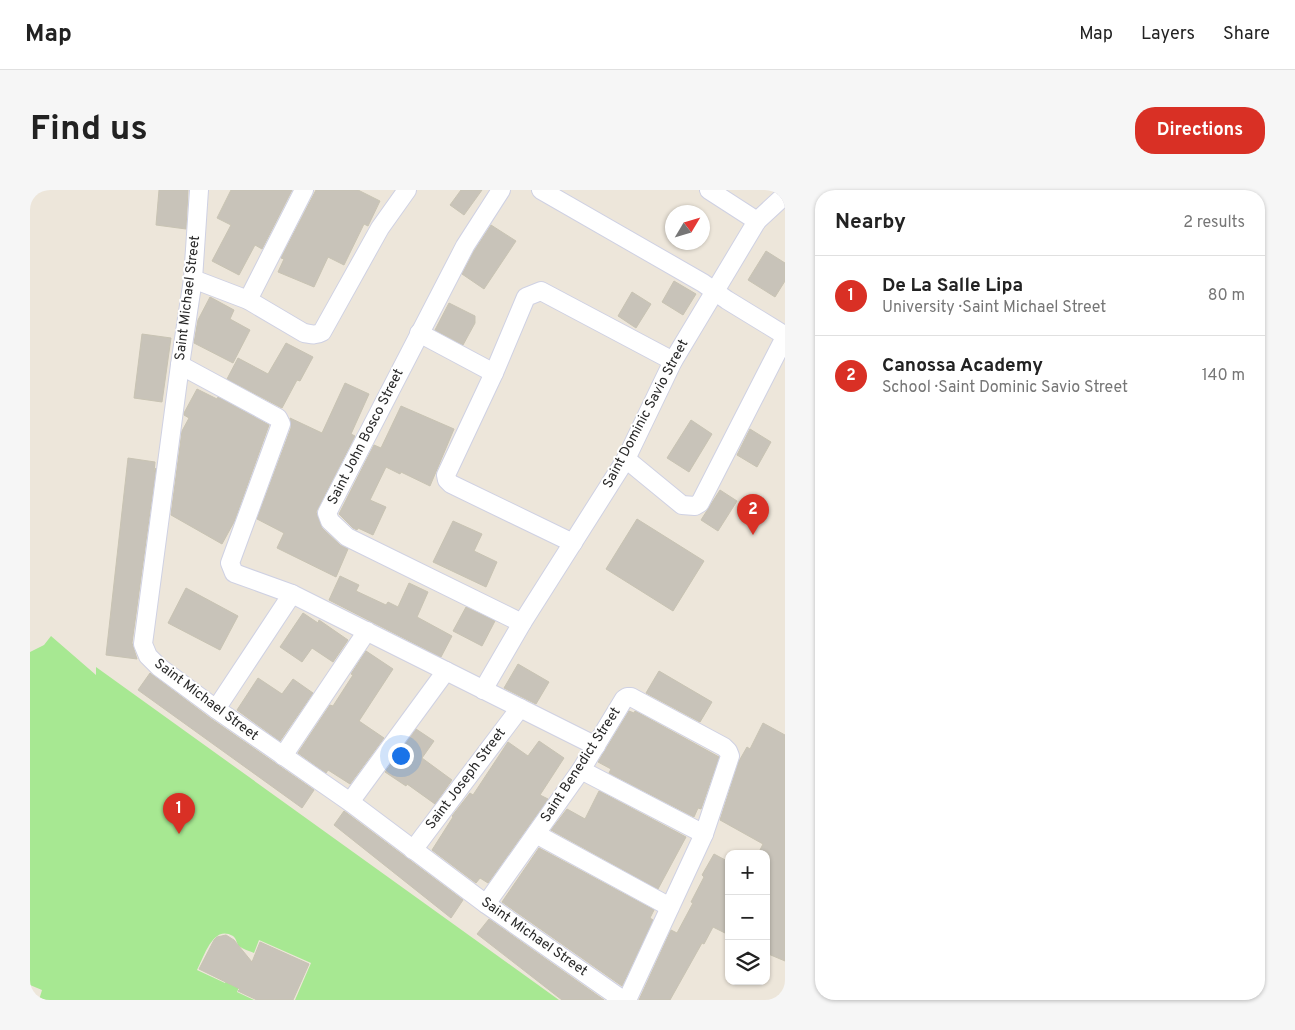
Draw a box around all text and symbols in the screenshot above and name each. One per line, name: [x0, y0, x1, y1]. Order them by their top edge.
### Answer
text: Map: [25, 20, 72, 50]
text: Map: [1079, 23, 1113, 46]
text: Layers: [1141, 23, 1195, 46]
text: Share: [1223, 23, 1270, 46]
button: Directions: [1135, 107, 1265, 154]
text: Find us: [30, 108, 148, 152]
north arrow: [665, 205, 710, 250]
text: Nearby: [835, 209, 906, 236]
text: 2 results: [1183, 213, 1245, 233]
street label: Saint Michael Street: [172, 234, 204, 362]
text: De La Salle Lipa: [882, 274, 1023, 298]
text: 1: [848, 286, 854, 306]
text: 80 m: [1208, 286, 1245, 306]
text: University · Saint Michael Street: [882, 298, 1106, 318]
street label: Saint Dominic Savio Street: [600, 337, 692, 491]
text: Canossa Academy: [882, 354, 1043, 378]
street label: Saint John Bosco Street: [324, 366, 408, 508]
text: 2: [846, 366, 856, 386]
text: 140 m: [1202, 366, 1245, 386]
text: School · Saint Dominic Savio Street: [882, 378, 1128, 398]
pin: 2: [737, 494, 769, 535]
street label: Saint Michael Street: [151, 655, 261, 745]
street label: Saint Benedict Street: [537, 704, 625, 826]
street label: Saint Joseph Street: [422, 725, 510, 833]
your location: [388, 743, 414, 769]
pin: 1: [163, 793, 195, 834]
map controls: [725, 850, 770, 985]
button: +: [725, 850, 770, 895]
street label: Saint Michael Street: [478, 894, 590, 980]
button: −: [725, 895, 770, 940]
button: layers: [725, 940, 770, 985]

